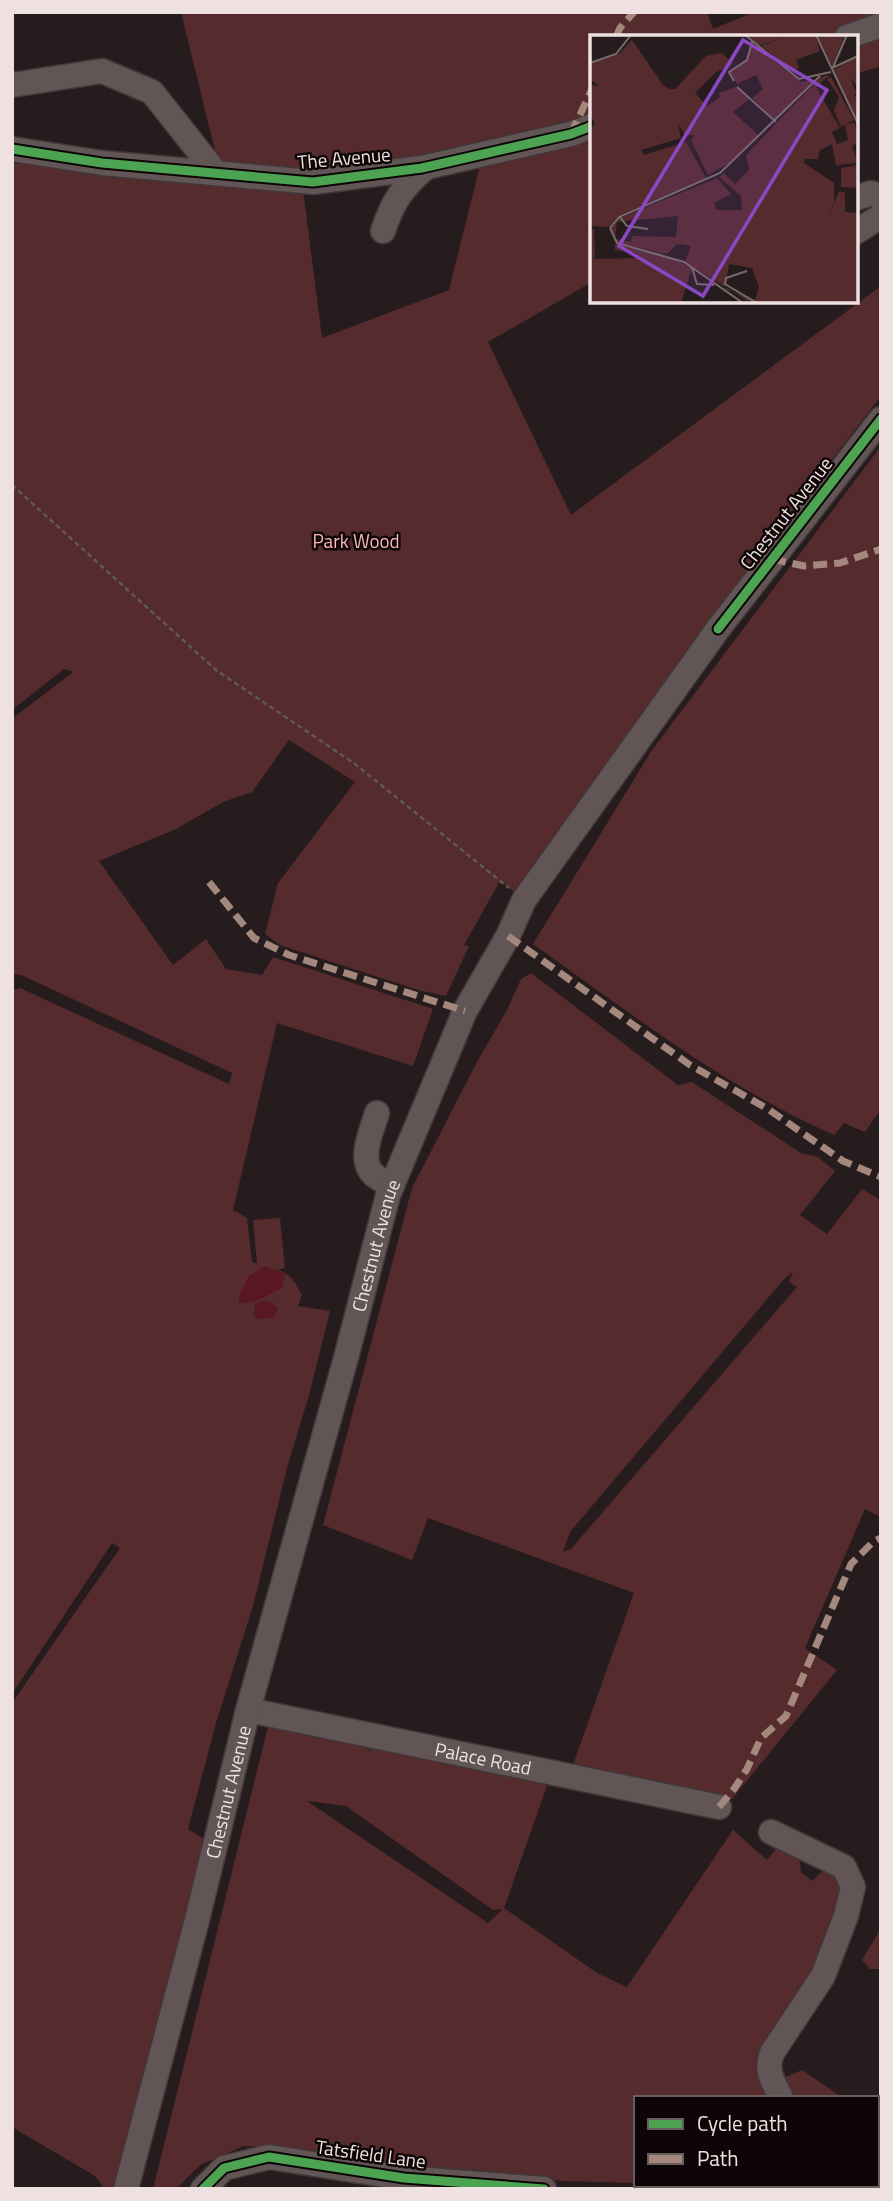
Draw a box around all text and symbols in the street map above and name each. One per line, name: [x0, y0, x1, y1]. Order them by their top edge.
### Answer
inset map: [590, 35, 858, 303]
street label: The Avenue: [296, 139, 392, 176]
street label: Chestnut Avenue: [732, 450, 839, 575]
park label: Park Wood: [312, 526, 400, 555]
street label: Chestnut Avenue: [343, 1174, 407, 1315]
street label: Chestnut Avenue: [197, 1722, 258, 1861]
street label: Palace Road: [432, 1734, 534, 1782]
legend: [634, 2096, 879, 2187]
text: Cycle path: [697, 2107, 788, 2139]
street label: Tatsfield Lane: [314, 2131, 428, 2176]
text: Path: [697, 2142, 739, 2174]

